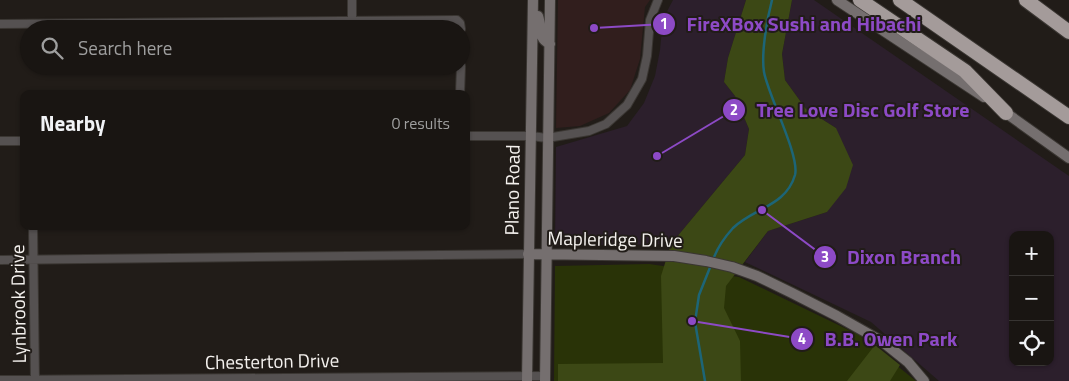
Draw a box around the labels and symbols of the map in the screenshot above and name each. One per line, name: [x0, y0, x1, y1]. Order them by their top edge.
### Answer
callout: FireXBox Sushi and Hibachi: [652, 7, 932, 42]
text: FireXBox Sushi and Hibachi: [687, 8, 921, 39]
text: 1: [660, 12, 668, 35]
callout: Tree Love Disc Golf Store: [722, 92, 980, 127]
text: Tree Love Disc Golf Store: [757, 94, 969, 125]
text: 2: [730, 98, 738, 121]
street label: Plano Road: [496, 144, 527, 236]
street label: Mapleridge Drive: [547, 223, 683, 254]
callout: Dixon Branch: [812, 239, 971, 274]
text: Dixon Branch: [847, 241, 961, 272]
street label: Lynbrook Drive: [2, 244, 33, 364]
text: 3: [821, 245, 829, 268]
callout: B.B. Owen Park: [790, 321, 967, 356]
text: B.B. Owen Park: [825, 323, 958, 354]
text: 4: [798, 327, 806, 350]
street label: Chesterton Drive: [205, 345, 339, 376]

